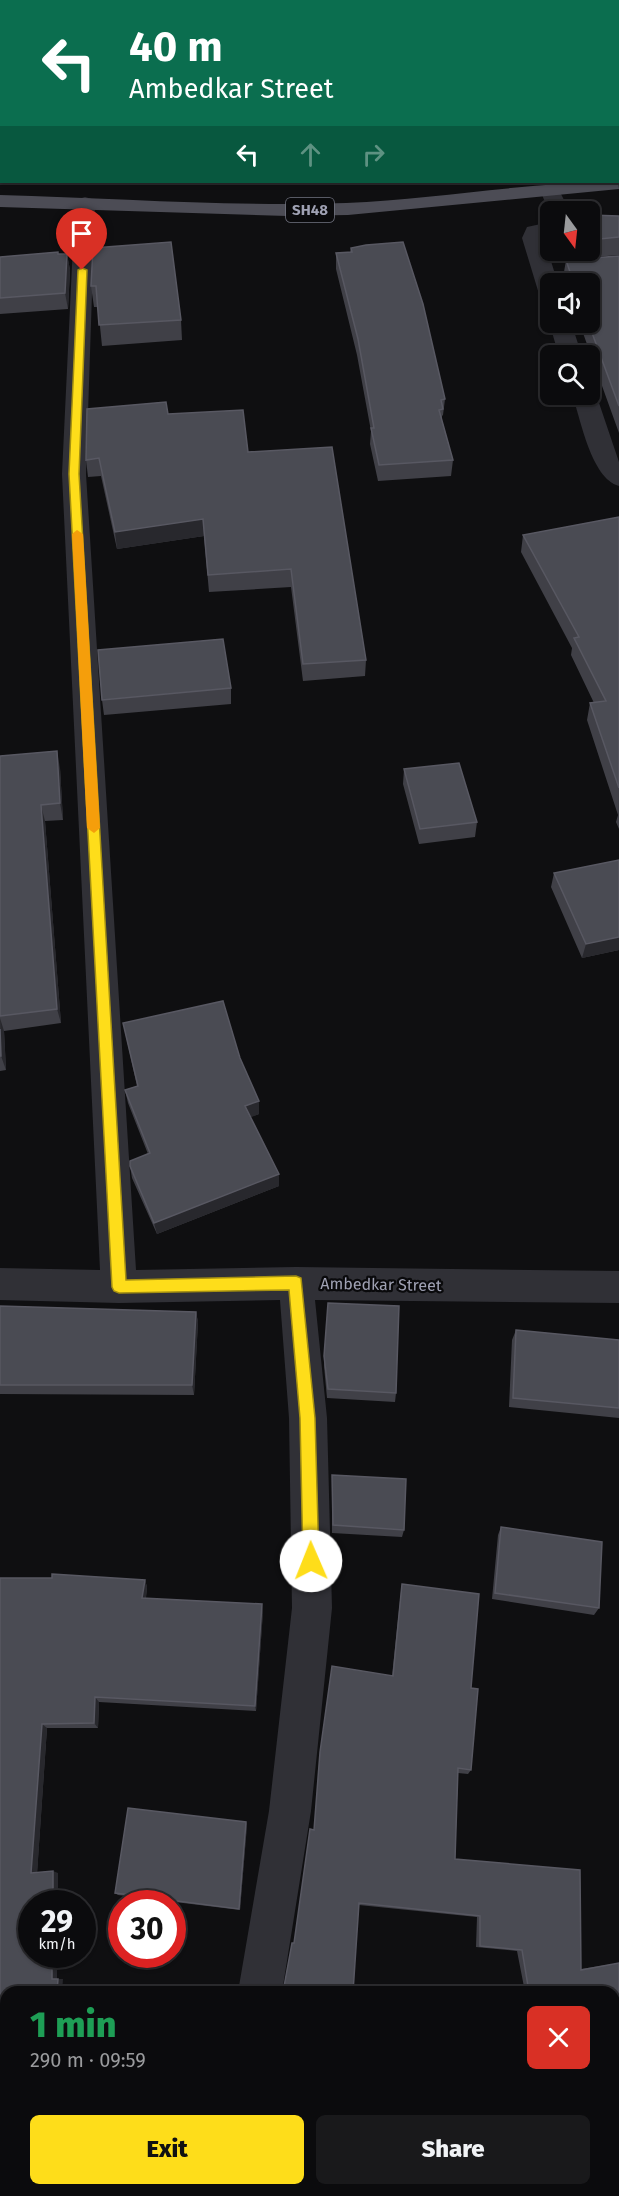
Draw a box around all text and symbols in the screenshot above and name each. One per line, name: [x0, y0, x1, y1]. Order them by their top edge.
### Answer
text: 40 m: [129, 22, 223, 72]
icon: left: [30, 24, 108, 102]
text: Ambedkar Street: [129, 73, 333, 105]
icon: left: [231, 138, 264, 171]
icon: ahead: [294, 138, 327, 171]
icon: right: [357, 138, 390, 171]
road number: SH48: [286, 198, 334, 222]
north arrow: [540, 201, 600, 261]
map controls: [540, 201, 600, 405]
pin: [56, 208, 107, 270]
icon: arrive: [65, 217, 98, 250]
button: sound: [540, 273, 600, 333]
button: search: [540, 345, 600, 405]
street label: Ambedkar Street: [320, 1274, 442, 1295]
position arrow: [279, 1529, 343, 1593]
speed limit sign: 30: [108, 1890, 186, 1968]
text: 29: [41, 1904, 73, 1940]
text: km/h: [38, 1935, 76, 1953]
text: 1 min: [30, 2003, 116, 2047]
button: close: [527, 2006, 590, 2069]
text: 290 m · 09:59: [30, 2048, 146, 2072]
button: Exit: [30, 2115, 304, 2184]
button: Share: [316, 2115, 590, 2184]

